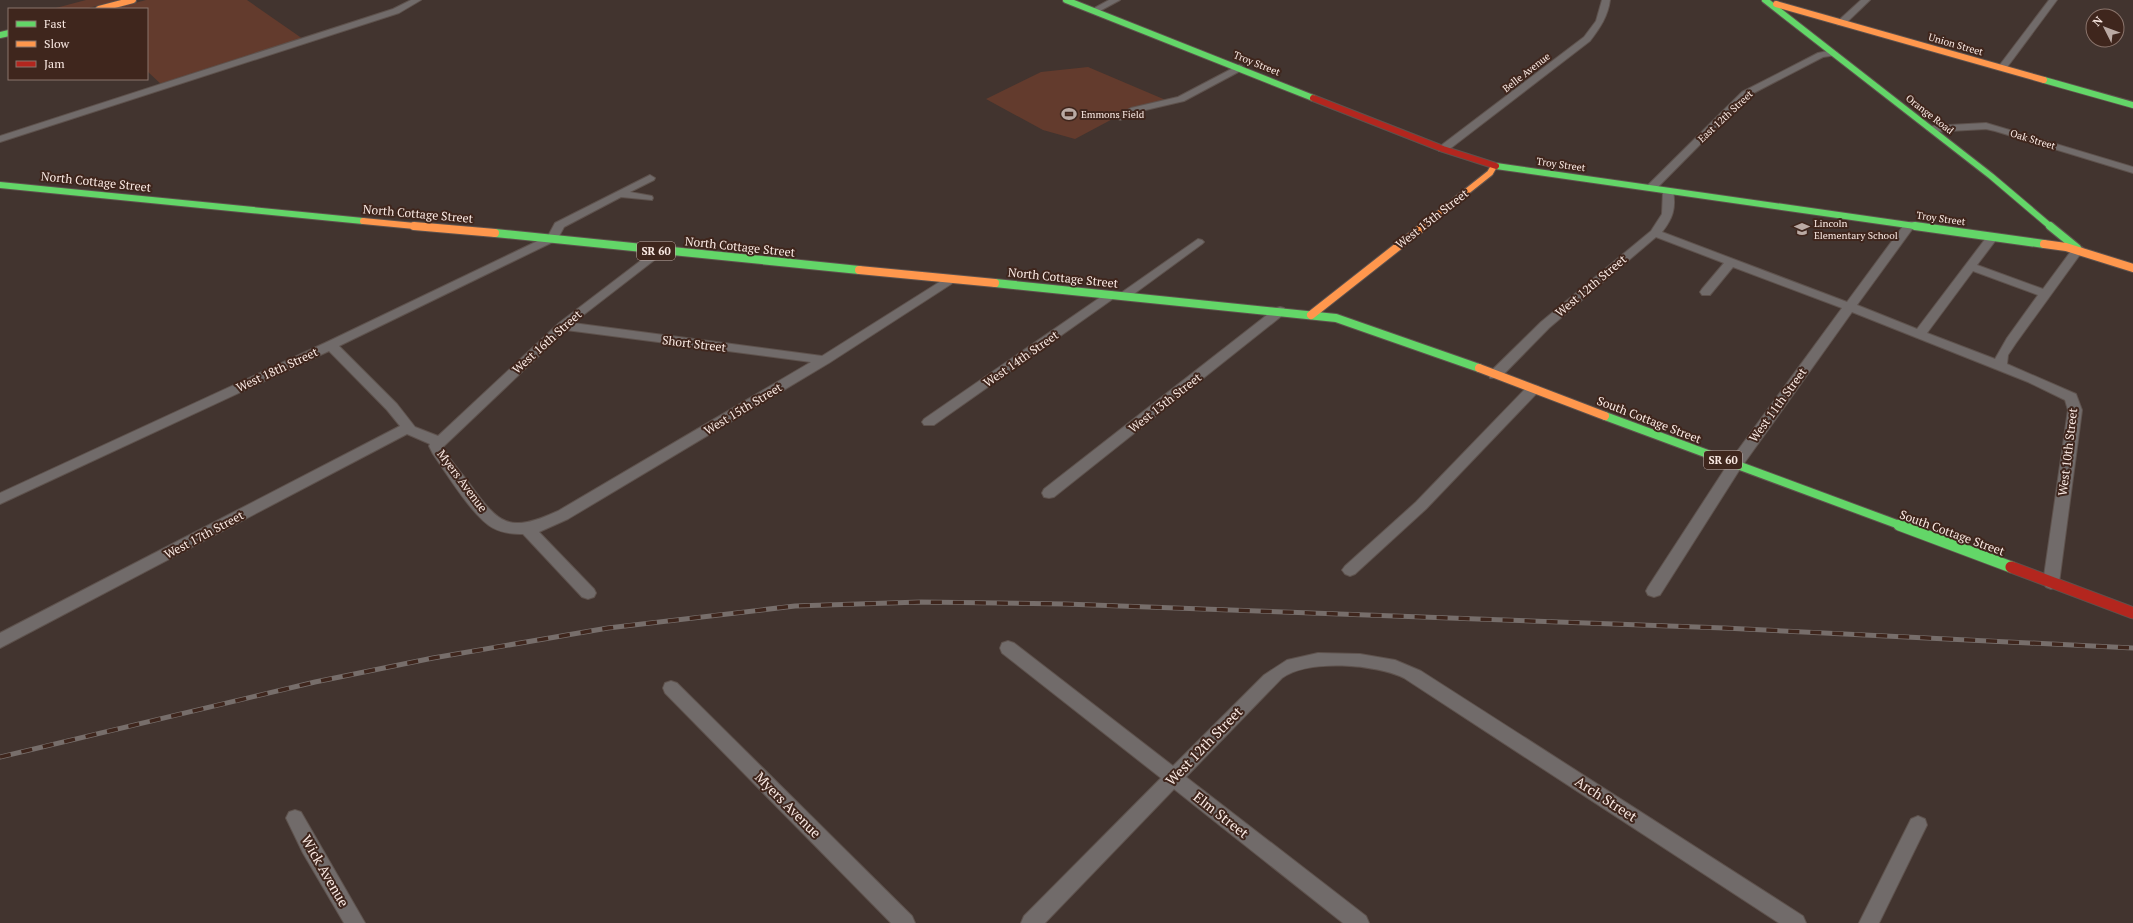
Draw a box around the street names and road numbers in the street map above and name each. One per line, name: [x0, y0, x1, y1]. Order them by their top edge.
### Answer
street label: Union Street: [1927, 30, 1985, 59]
street label: Troy Street: [1232, 48, 1282, 79]
street label: Belle Avenue: [1500, 50, 1553, 95]
street label: East 12th Street: [1695, 87, 1756, 145]
street label: Orange Road: [1903, 92, 1957, 137]
street label: Oak Street: [2009, 126, 2057, 153]
street label: Troy Street: [1536, 155, 1586, 174]
street label: North Cottage Street: [40, 168, 152, 195]
street label: West 13th Street: [1392, 185, 1472, 252]
street label: North Cottage Street: [362, 201, 474, 226]
street label: Troy Street: [1916, 209, 1966, 228]
street label: North Cottage Street: [684, 233, 796, 260]
road number: SR 60: [637, 242, 675, 260]
street label: West 12th Street: [1552, 251, 1630, 320]
street label: North Cottage Street: [1007, 264, 1119, 291]
street label: West 16th Street: [509, 306, 585, 377]
street label: West 14th Street: [980, 327, 1062, 390]
street label: Short Street: [661, 332, 727, 355]
street label: West 18th Street: [234, 344, 320, 395]
street label: West 11th Street: [1746, 364, 1810, 445]
street label: West 13th Street: [1125, 369, 1205, 436]
street label: West 15th Street: [701, 379, 785, 438]
street label: South Cottage Street: [1595, 393, 1704, 447]
street label: West 10th Street: [2055, 407, 2080, 497]
street label: Myers Avenue: [434, 447, 491, 515]
road number: SR 60: [1704, 451, 1742, 469]
street label: West 17th Street: [162, 507, 247, 562]
street label: South Cottage Street: [1898, 507, 2007, 559]
street label: West 12th Street: [1161, 701, 1247, 789]
street label: Myers Avenue: [751, 767, 826, 842]
street label: Arch Street: [1572, 771, 1642, 826]
street label: Elm Street: [1190, 787, 1253, 843]
street label: Wick Avenue: [297, 831, 354, 910]

